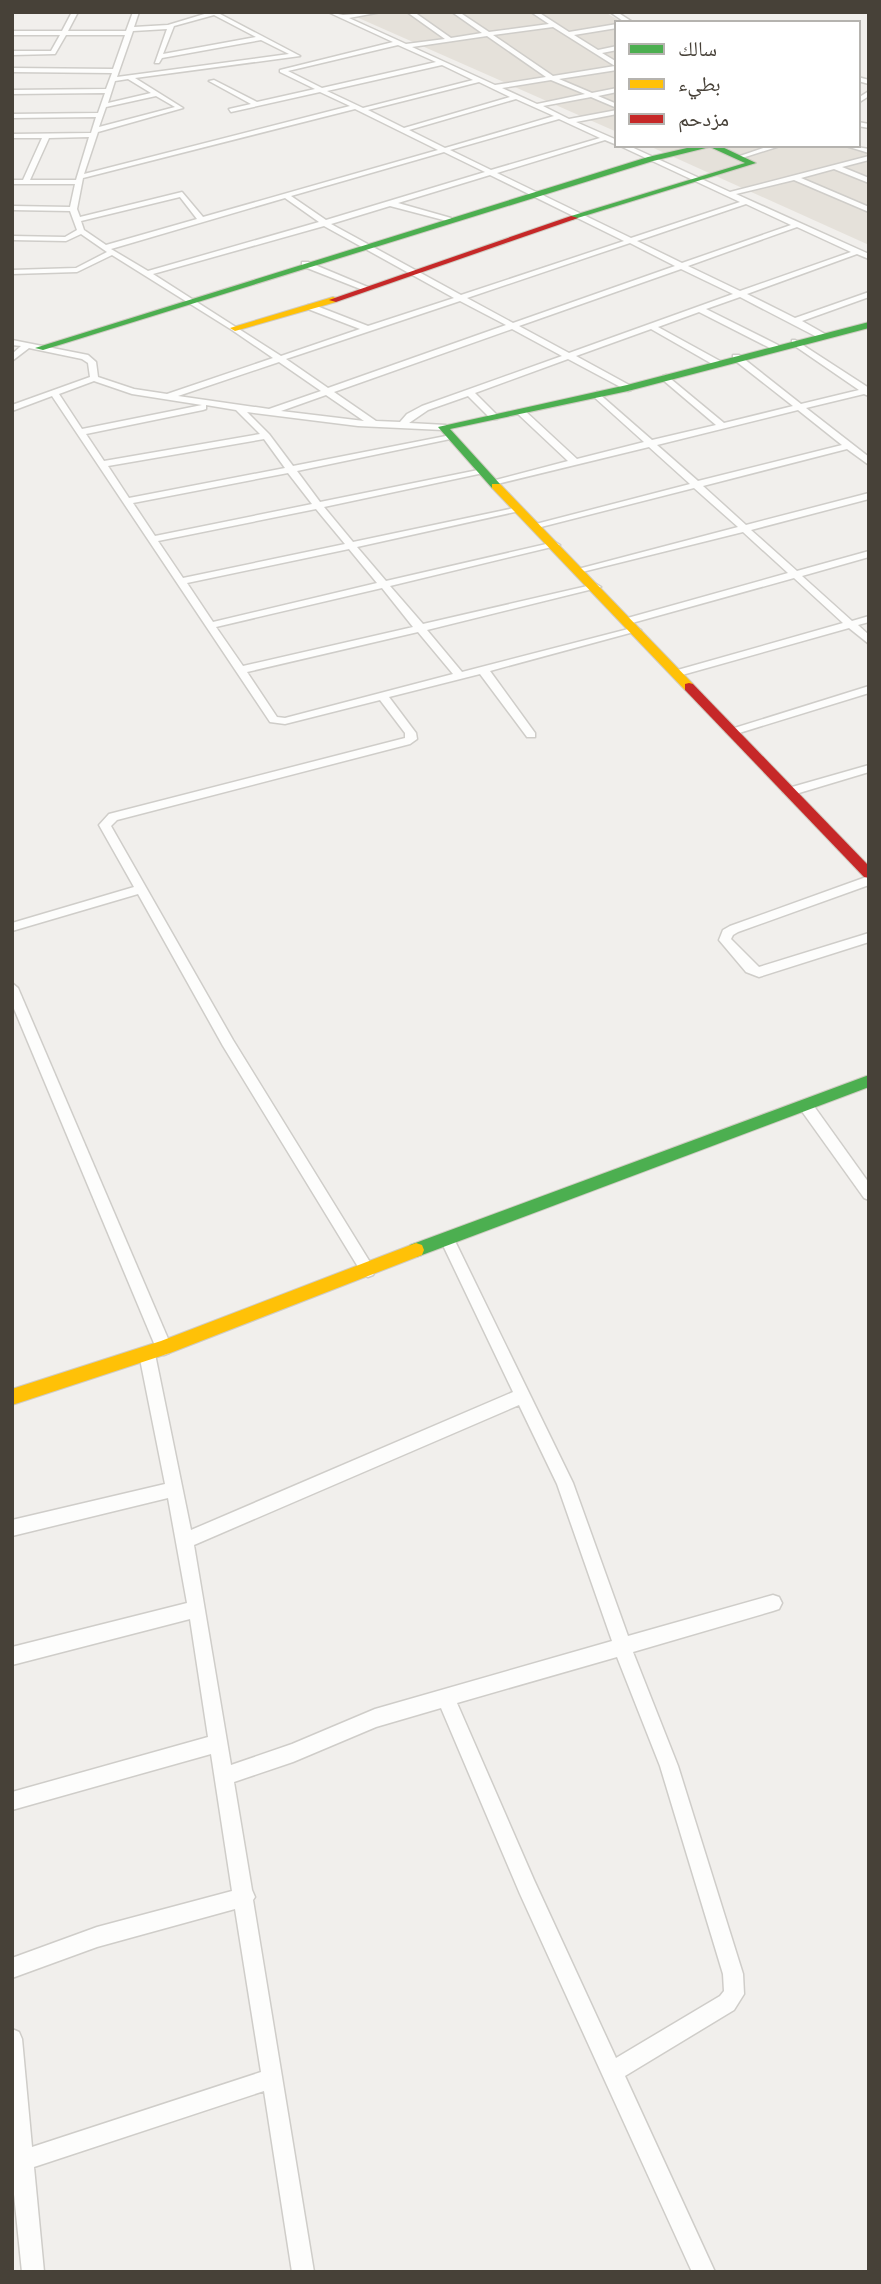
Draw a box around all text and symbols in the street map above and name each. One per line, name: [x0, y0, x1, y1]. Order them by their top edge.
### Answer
legend: [615, 21, 860, 147]
text: سالك: [678, 34, 717, 62]
text: بطيء: [678, 69, 721, 100]
text: مزدحم: [678, 104, 729, 133]

